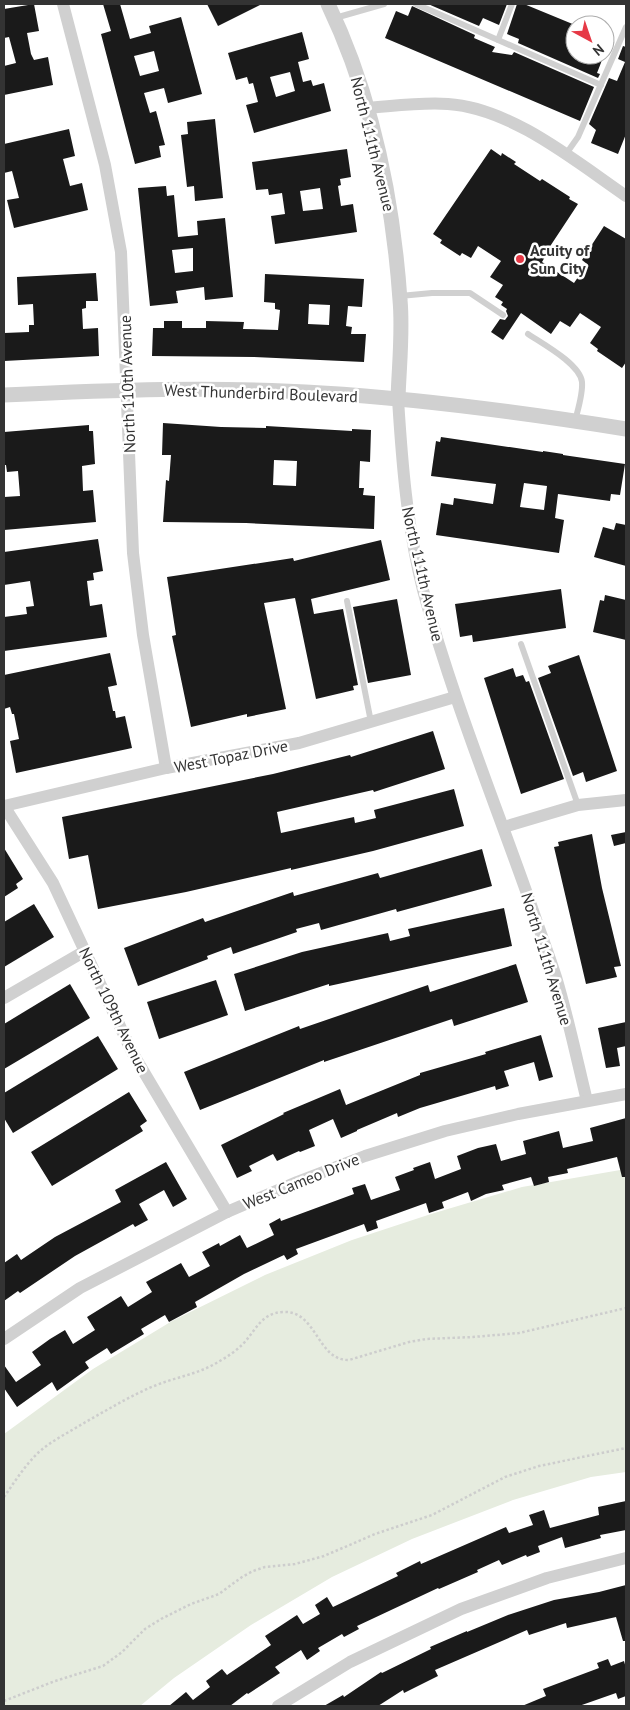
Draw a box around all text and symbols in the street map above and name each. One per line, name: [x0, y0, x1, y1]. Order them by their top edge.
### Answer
north arrow: [565, 15, 615, 65]
text: N: [589, 40, 608, 60]
street label: North 111th Avenue: [347, 75, 399, 213]
place label: Acuity of Sun City: [530, 240, 590, 278]
marker: Acuity of Sun City: [514, 253, 526, 265]
street label: North 110th Avenue: [115, 315, 139, 453]
street label: West Thunderbird Boulevard: [164, 380, 358, 406]
street label: North 111th Avenue: [398, 505, 448, 643]
street label: West Topaz Drive: [172, 735, 290, 777]
street label: North 111th Avenue: [517, 890, 577, 1028]
street label: North 109th Avenue: [75, 944, 153, 1076]
street label: West Cameo Drive: [240, 1149, 362, 1213]

